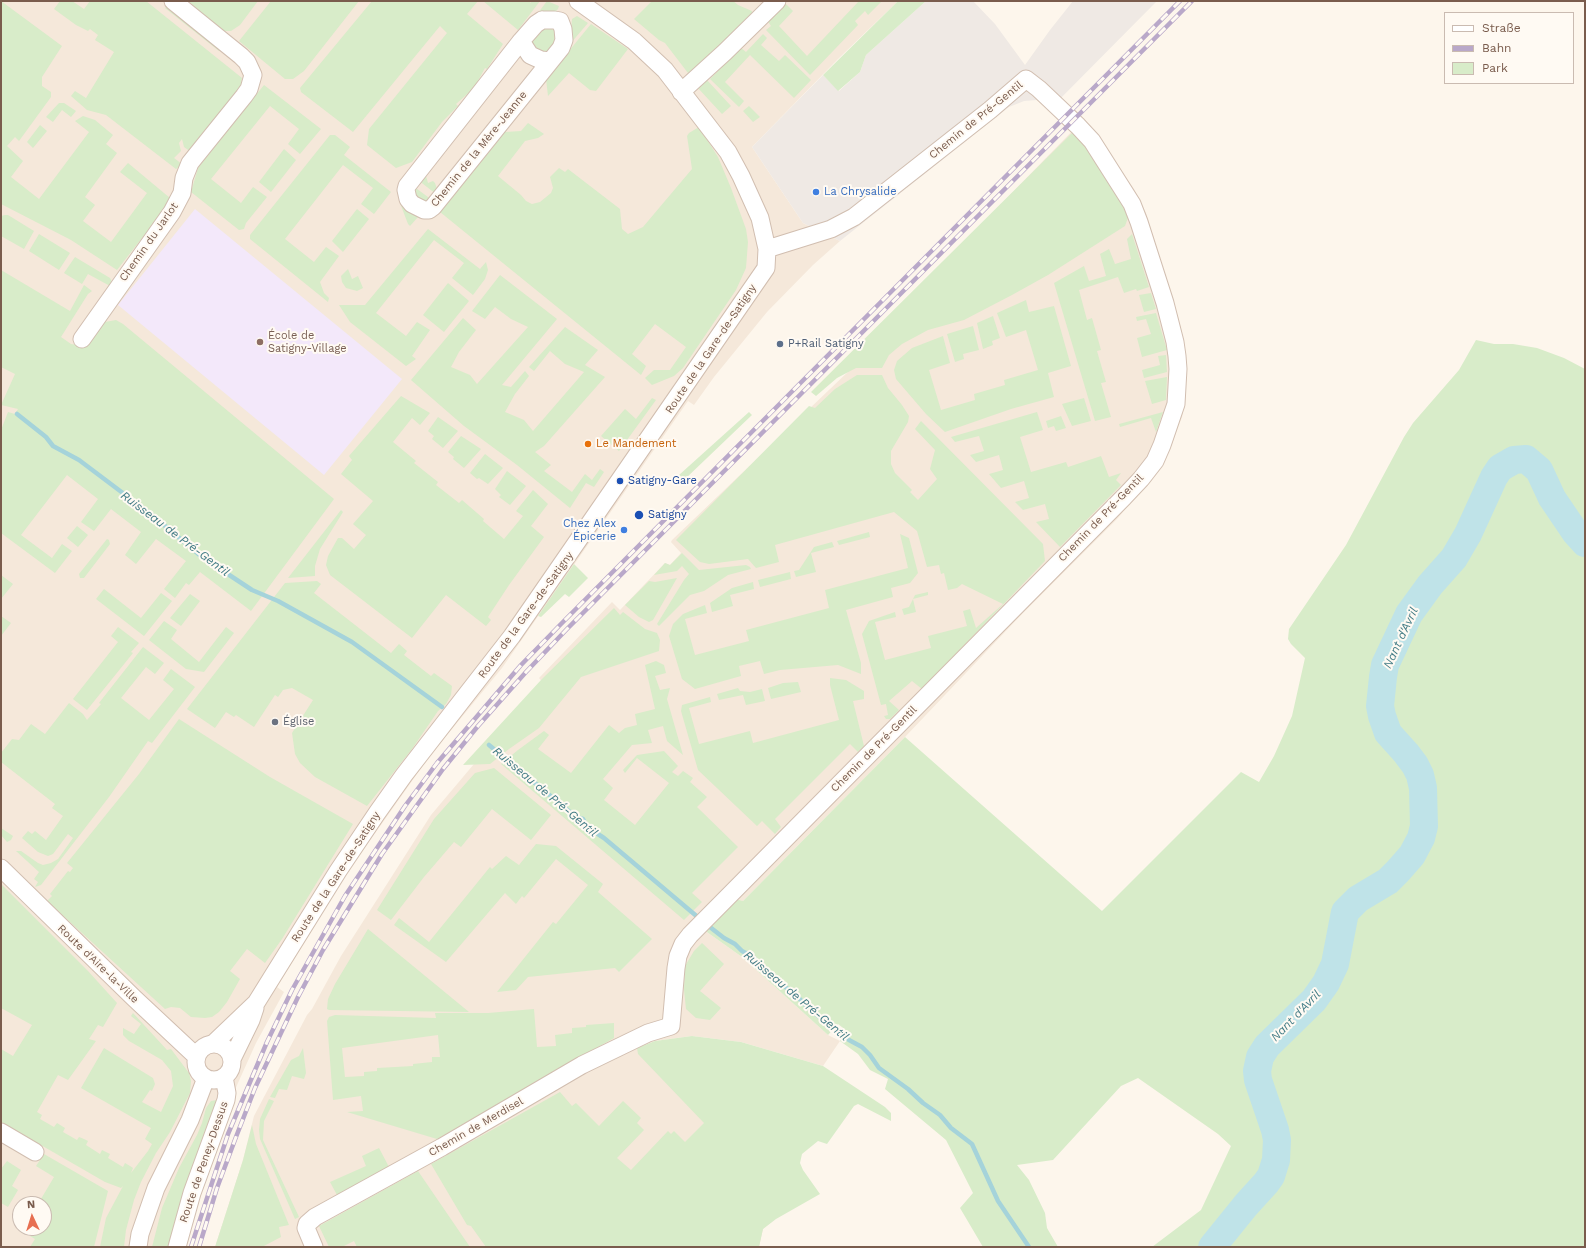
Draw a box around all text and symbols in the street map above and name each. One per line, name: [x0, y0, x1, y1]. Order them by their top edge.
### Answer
legend: [1444, 12, 1574, 84]
text: Straße: [1482, 21, 1521, 35]
text: Bahn: [1482, 41, 1511, 55]
text: Park: [1482, 61, 1508, 75]
street label: Chemin de Pré-Gentil: [927, 78, 1025, 162]
street label: Chemin de la Mère-Jeanne: [428, 88, 530, 210]
place label: La Chrysalide: [824, 185, 896, 199]
marker: La Chrysalide: [811, 187, 821, 197]
street label: Chemin du Jarlot: [117, 200, 181, 284]
street label: Route de la Gare-de-Satigny: [663, 282, 759, 416]
place label: École de Satigny-Village: [268, 329, 347, 355]
marker: École de Satigny-Village: [255, 337, 265, 347]
place label: P+Rail Satigny: [788, 337, 864, 351]
marker: P+Rail Satigny: [775, 339, 785, 349]
place label: Le Mandement: [596, 437, 676, 451]
marker: Le Mandement: [583, 439, 593, 449]
street label: Chemin de Pré-Gentil: [1056, 471, 1146, 565]
place label: Satigny-Gare: [628, 474, 697, 488]
marker: Satigny-Gare: [615, 476, 625, 486]
water label: Ruisseau de Pré-Gentil: [118, 488, 232, 580]
place label: Satigny: [648, 508, 687, 522]
marker: Satigny: [633, 509, 645, 521]
place label: Chez Alex Épicerie: [563, 517, 616, 543]
marker: Chez Alex Épicerie: [619, 525, 629, 535]
street label: Route de la Gare-de-Satigny: [476, 549, 576, 681]
water label: Nant d'Avril: [1381, 605, 1421, 671]
street label: Chemin de Pré-Gentil: [828, 703, 920, 795]
place label: Église: [283, 715, 314, 729]
marker: Église: [270, 717, 280, 727]
water label: Ruisseau de Pré-Gentil: [490, 744, 600, 840]
street label: Route de la Gare-de-Satigny: [289, 809, 383, 945]
street label: Route d'Aire-la-Ville: [55, 922, 141, 1006]
water label: Ruisseau de Pré-Gentil: [741, 948, 851, 1044]
water label: Nant d'Avril: [1268, 987, 1324, 1045]
street label: Chemin de Merdisel: [426, 1095, 526, 1159]
street label: Route de Peney-Dessus: [177, 1100, 231, 1224]
north arrow: [12, 1196, 52, 1236]
text: N: [27, 1198, 36, 1211]

